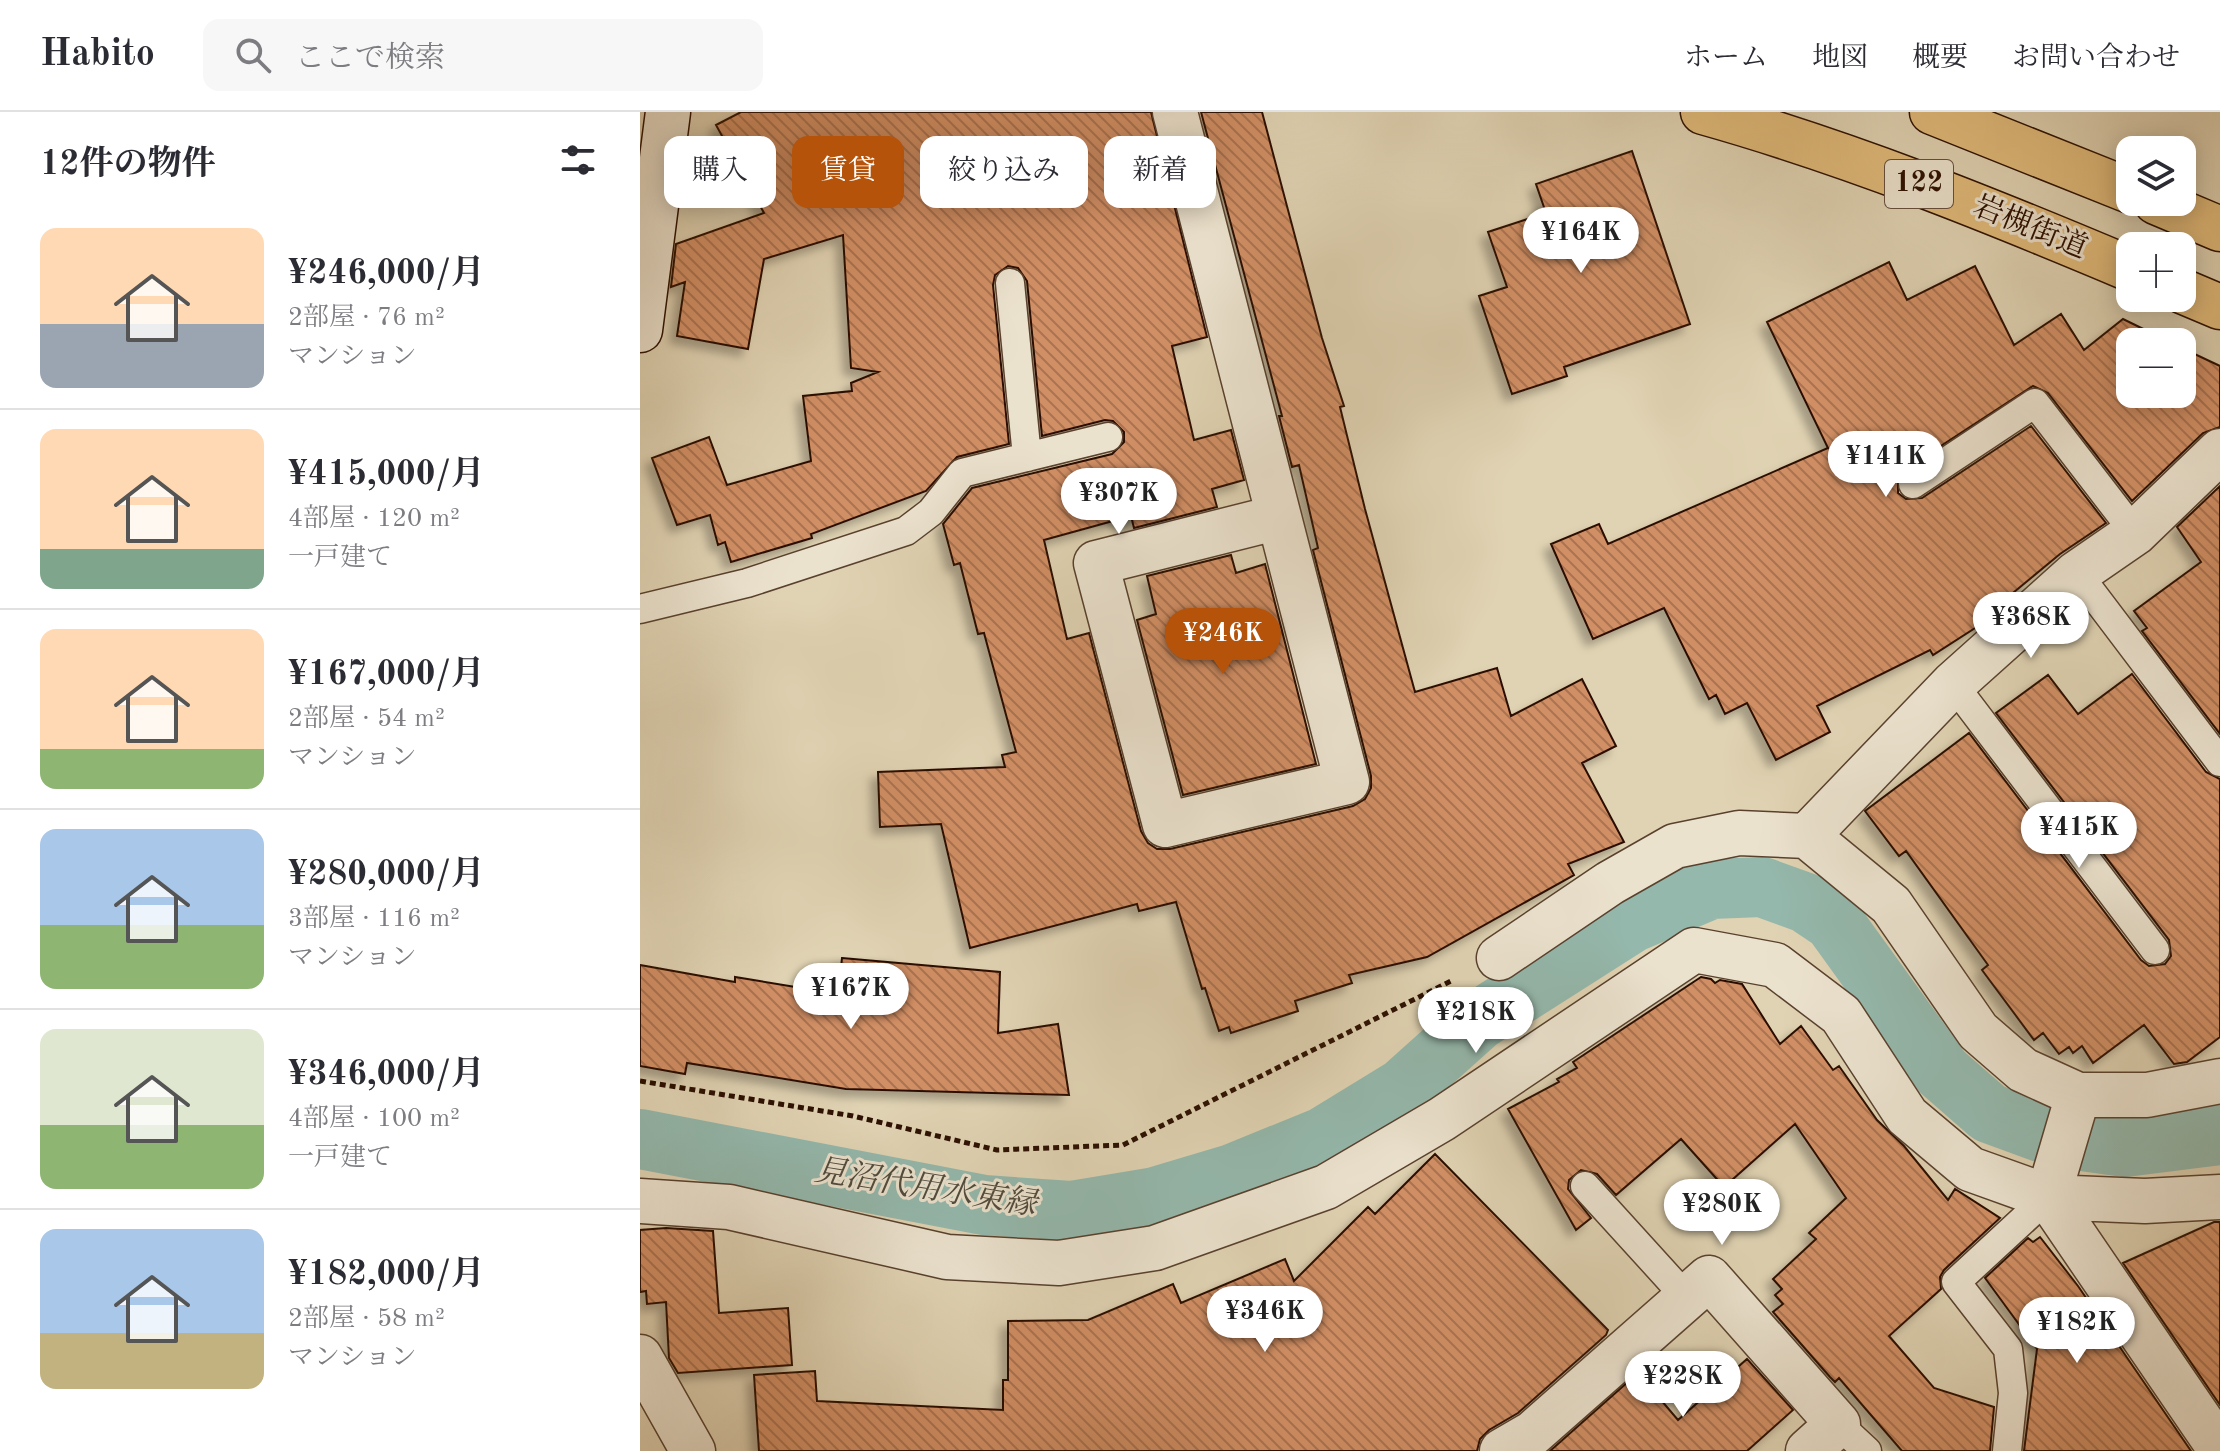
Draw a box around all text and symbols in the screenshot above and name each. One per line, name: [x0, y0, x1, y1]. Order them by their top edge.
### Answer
search box: [203, 19, 763, 91]
icon: search: [231, 33, 275, 77]
text: Habito: [40, 36, 155, 74]
text: ここで検索: [295, 44, 445, 74]
text: ホーム: [1684, 45, 1768, 73]
text: 地図: [1812, 45, 1868, 73]
text: 概要: [1912, 45, 1968, 73]
text: お問い合わせ: [2012, 45, 2180, 73]
chip: 購入: [664, 136, 776, 208]
chip: 賃貸: [792, 136, 904, 208]
chip: 絞り込み: [920, 136, 1088, 208]
chip: 新着: [1104, 136, 1216, 208]
map controls: [2116, 136, 2196, 408]
button: layers: [2116, 136, 2196, 216]
icon: filters: [556, 138, 600, 182]
text: 12件の物件: [40, 148, 215, 182]
road number: 122: [1885, 160, 1953, 208]
street label: 岩槻街道: [1969, 189, 2092, 264]
pin: ¥164K: [1525, 207, 1637, 275]
text: ¥164K: [1541, 220, 1621, 246]
button: +: [2116, 232, 2196, 312]
text: ¥246,000/月: [288, 257, 485, 291]
icon: home: [104, 260, 200, 356]
text: 2部屋 · 76 m²: [288, 305, 445, 331]
button: −: [2116, 328, 2196, 408]
text: マンション: [288, 344, 417, 370]
pin: ¥141K: [1830, 431, 1942, 499]
text: ¥141K: [1846, 444, 1926, 470]
text: ¥415,000/月: [288, 458, 485, 492]
icon: home: [104, 461, 200, 557]
pin: ¥307K: [1063, 468, 1175, 536]
text: ¥307K: [1079, 481, 1159, 507]
text: 4部屋 · 120 m²: [288, 506, 460, 532]
text: 一戸建て: [288, 545, 392, 571]
pin: ¥368K: [1975, 592, 2087, 660]
text: ¥368K: [1991, 605, 2071, 631]
pin: ¥246K: [1167, 608, 1279, 676]
text: ¥246K: [1183, 621, 1263, 647]
text: ¥167,000/月: [288, 658, 485, 692]
icon: home: [104, 661, 200, 757]
text: 2部屋 · 54 m²: [288, 706, 445, 732]
text: マンション: [288, 745, 417, 771]
pin: ¥415K: [2023, 802, 2135, 870]
text: ¥415K: [2039, 815, 2119, 841]
text: ¥280,000/月: [288, 858, 485, 892]
icon: home: [104, 861, 200, 957]
text: 3部屋 · 116 m²: [288, 906, 460, 932]
text: マンション: [288, 945, 417, 971]
pin: ¥167K: [795, 963, 907, 1031]
text: ¥167K: [811, 976, 891, 1002]
pin: ¥218K: [1420, 987, 1532, 1055]
text: ¥218K: [1436, 1000, 1516, 1026]
text: ¥346,000/月: [288, 1058, 485, 1092]
icon: home: [104, 1061, 200, 1157]
text: 4部屋 · 100 m²: [288, 1106, 460, 1132]
text: 一戸建て: [288, 1145, 392, 1171]
water label: 見沼代用水東縁: [812, 1153, 1042, 1223]
pin: ¥280K: [1666, 1179, 1778, 1247]
text: ¥280K: [1682, 1192, 1762, 1218]
text: ¥182,000/月: [288, 1258, 485, 1292]
icon: home: [104, 1261, 200, 1357]
pin: ¥346K: [1209, 1286, 1321, 1354]
pin: ¥182K: [2021, 1297, 2133, 1365]
text: ¥346K: [1225, 1299, 1305, 1325]
text: 2部屋 · 58 m²: [288, 1306, 445, 1332]
text: ¥182K: [2037, 1310, 2117, 1336]
text: マンション: [288, 1345, 417, 1371]
pin: ¥228K: [1627, 1351, 1739, 1419]
text: ¥228K: [1643, 1364, 1723, 1390]

